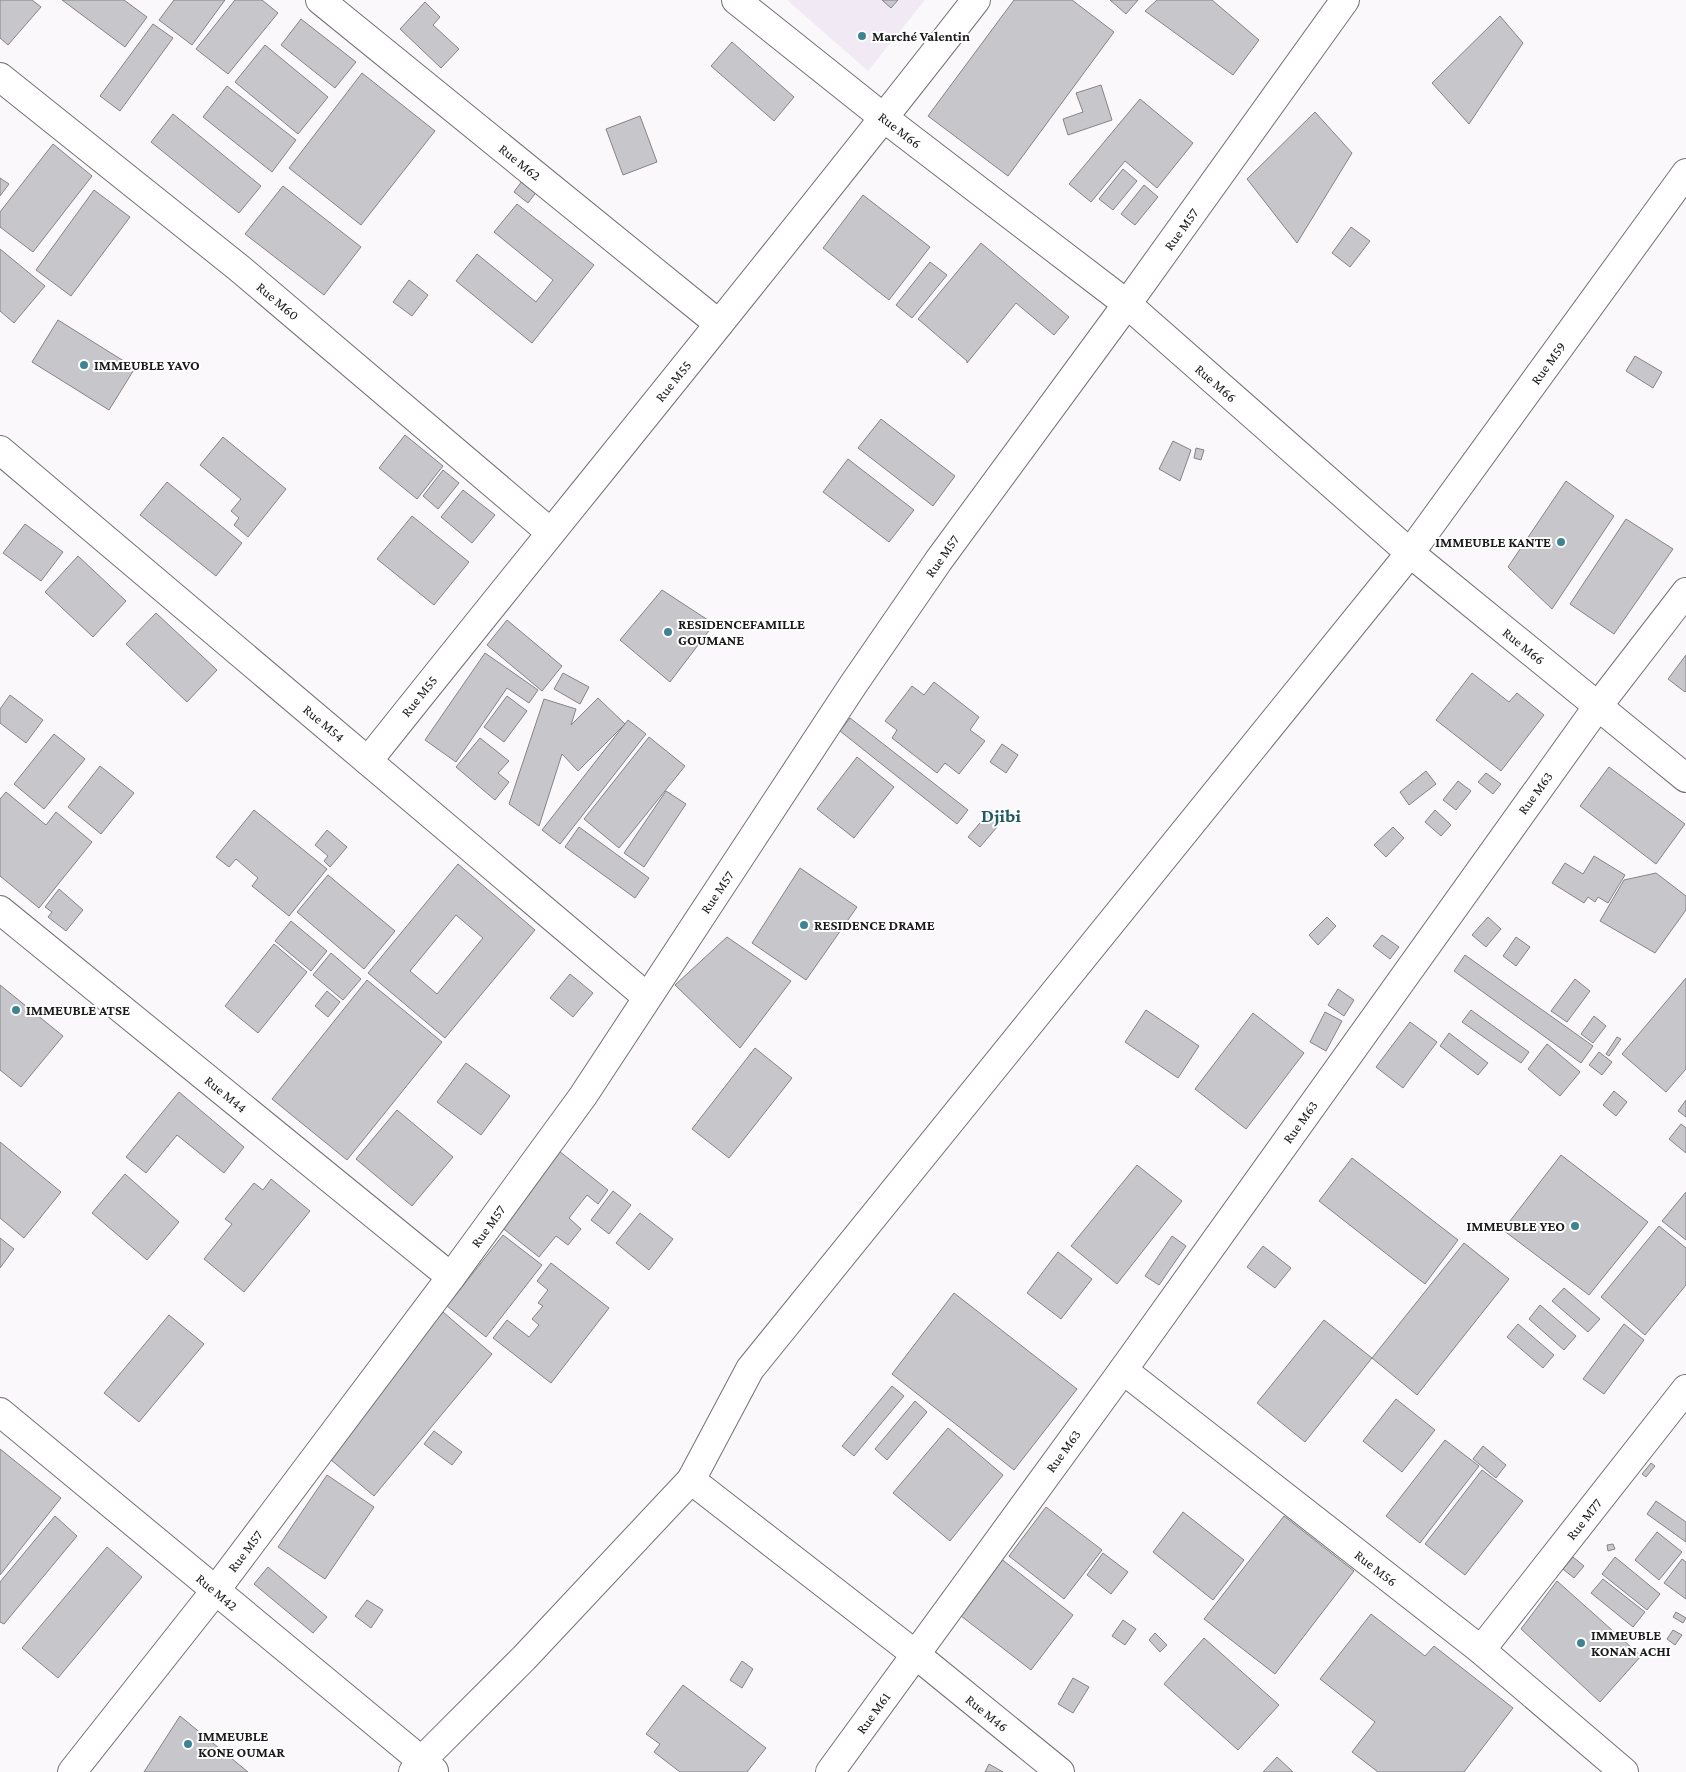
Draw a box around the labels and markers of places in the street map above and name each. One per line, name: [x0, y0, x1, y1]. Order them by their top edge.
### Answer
place label: Marché Valentin: [872, 28, 970, 44]
marker: Marché Valentin: [856, 30, 868, 42]
place label: IMMEUBLE YAVO: [94, 357, 200, 373]
marker: IMMEUBLE YAVO: [78, 359, 90, 371]
place label: IMMEUBLE KANTE: [1435, 534, 1551, 550]
marker: IMMEUBLE KANTE: [1555, 536, 1567, 548]
place label: RESIDENCEFAMILLE GOUMANE: [678, 616, 805, 648]
marker: RESIDENCEFAMILLE GOUMANE: [662, 626, 674, 638]
place label: RESIDENCE DRAME: [814, 917, 935, 933]
marker: RESIDENCE DRAME: [798, 919, 810, 931]
place label: IMMEUBLE ATSE: [26, 1002, 130, 1018]
marker: IMMEUBLE ATSE: [10, 1004, 22, 1016]
place label: IMMEUBLE YEO: [1467, 1218, 1565, 1234]
marker: IMMEUBLE YEO: [1569, 1220, 1581, 1232]
place label: IMMEUBLE KONAN ACHI: [1591, 1627, 1671, 1659]
marker: IMMEUBLE KONAN ACHI: [1575, 1637, 1587, 1649]
place label: IMMEUBLE KONE OUMAR: [198, 1728, 285, 1760]
marker: IMMEUBLE KONE OUMAR: [182, 1738, 194, 1750]

